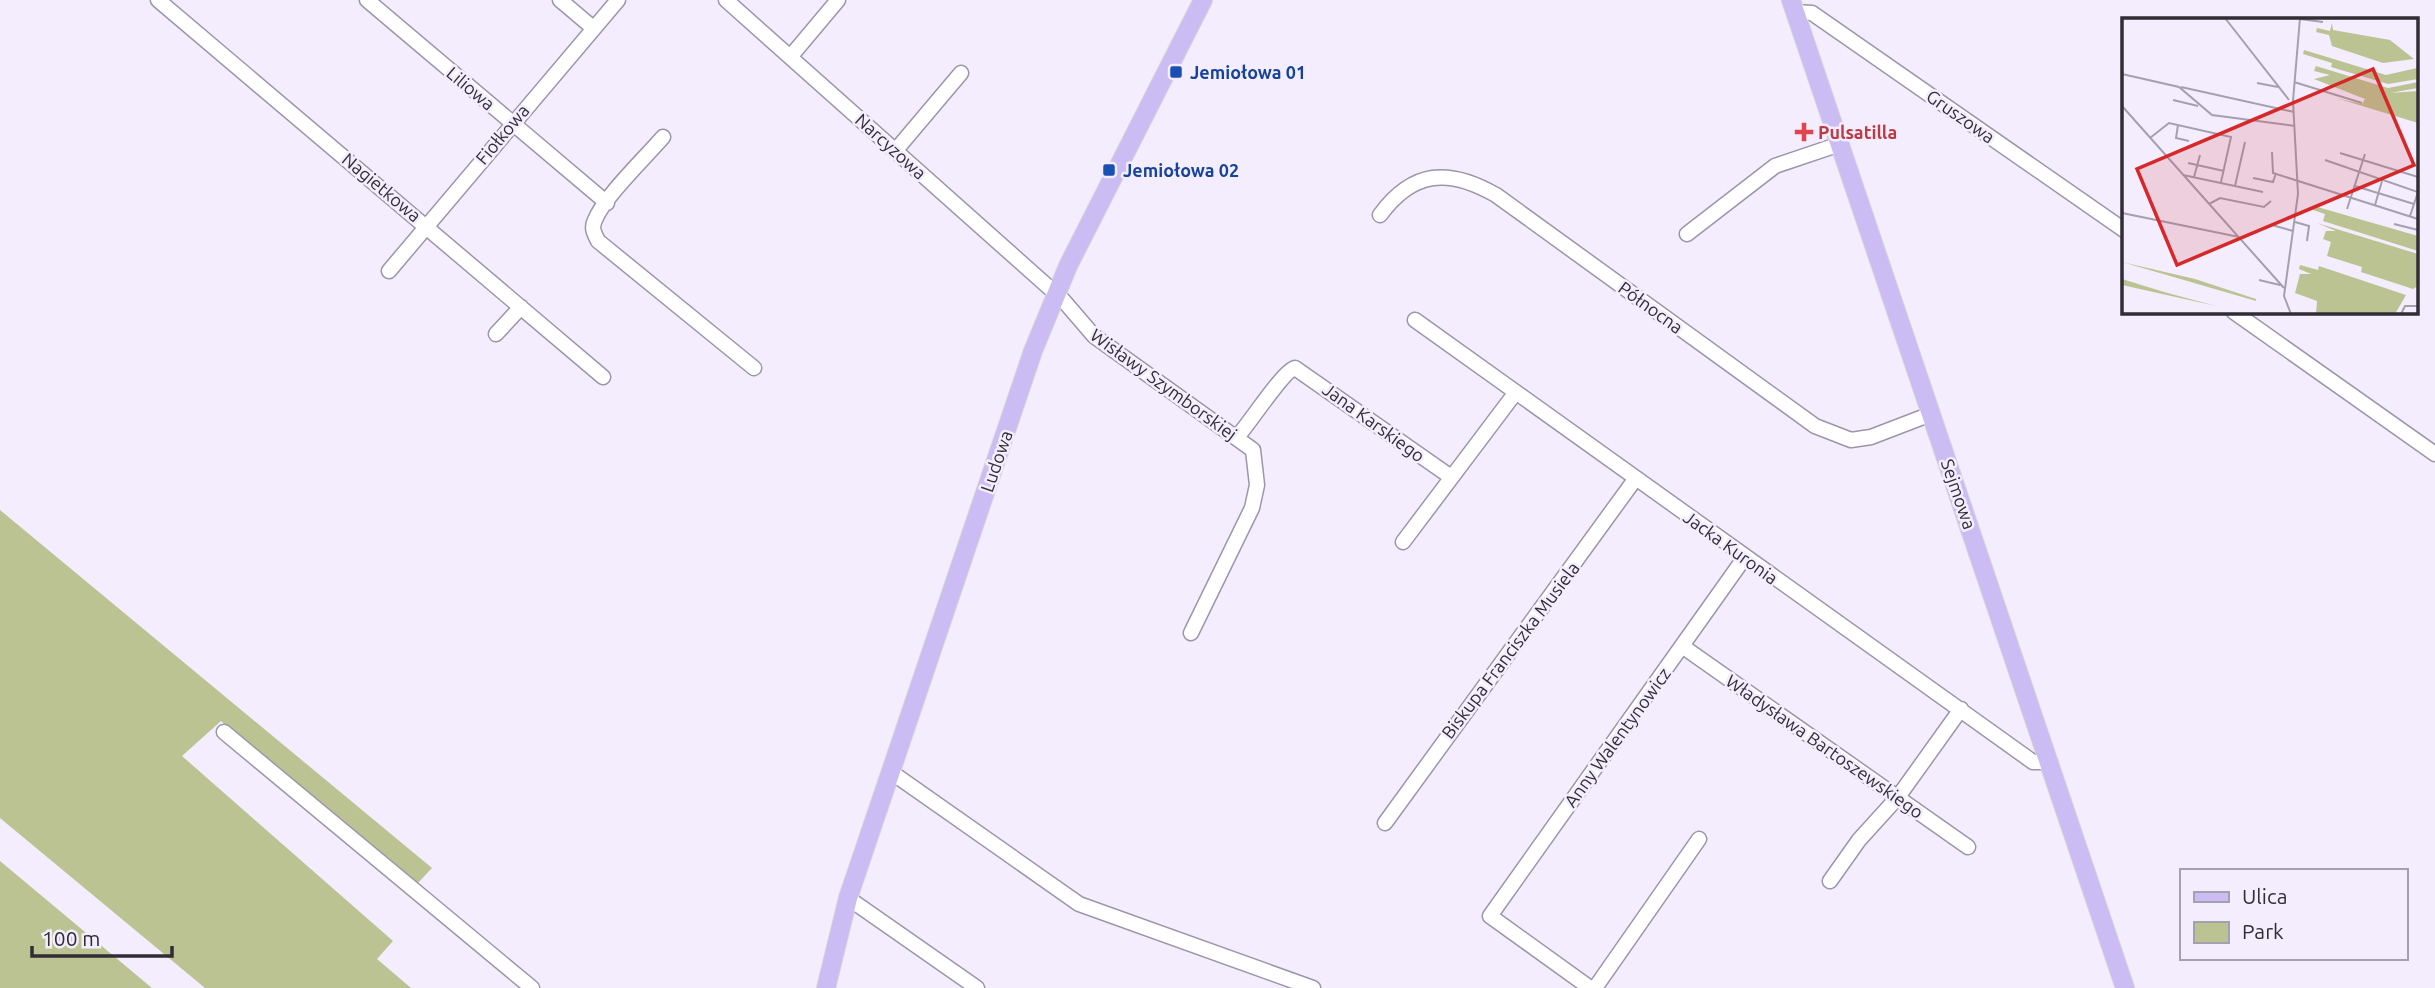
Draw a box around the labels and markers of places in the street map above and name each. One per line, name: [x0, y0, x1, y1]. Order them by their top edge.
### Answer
place label: Jemiołowa 01: [1190, 62, 1306, 82]
marker: Jemiołowa 01: [1168, 64, 1184, 80]
place label: Pulsatilla: [1818, 122, 1897, 142]
marker: Pulsatilla: [1796, 124, 1812, 140]
place label: Jemiołowa 02: [1123, 160, 1239, 180]
marker: Jemiołowa 02: [1101, 162, 1117, 178]

